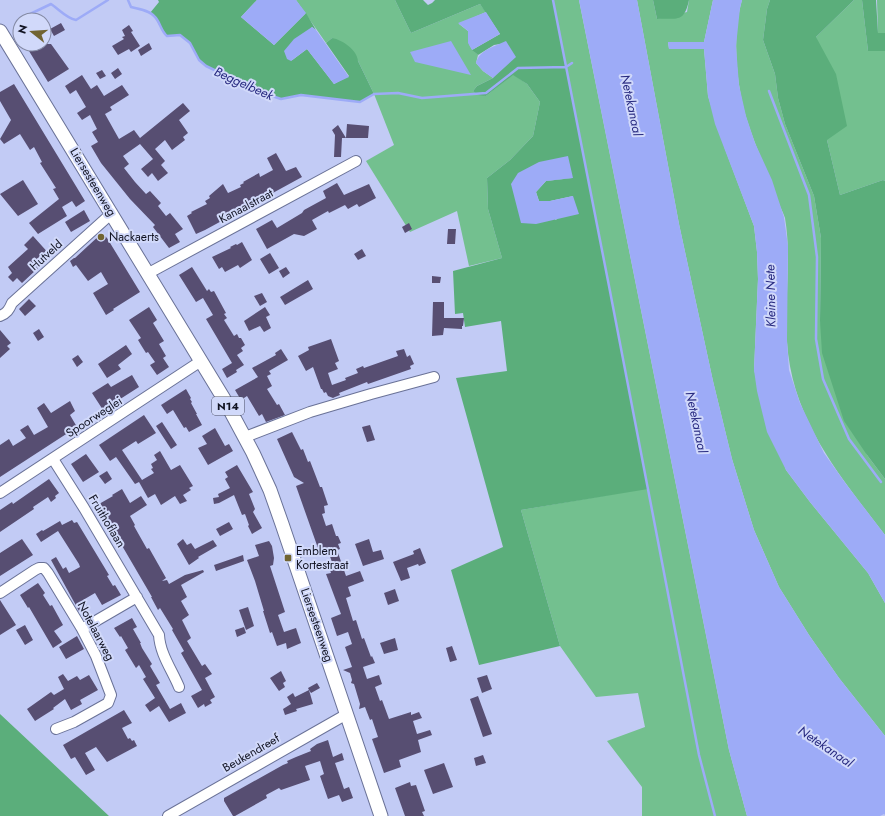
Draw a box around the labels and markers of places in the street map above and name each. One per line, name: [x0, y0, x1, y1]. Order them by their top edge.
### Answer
place label: Nackaerts: [109, 228, 159, 246]
marker: Nackaerts: [96, 232, 106, 242]
place label: Emblem Kortestraat: [296, 542, 349, 574]
marker: Emblem Kortestraat: [283, 553, 293, 563]

